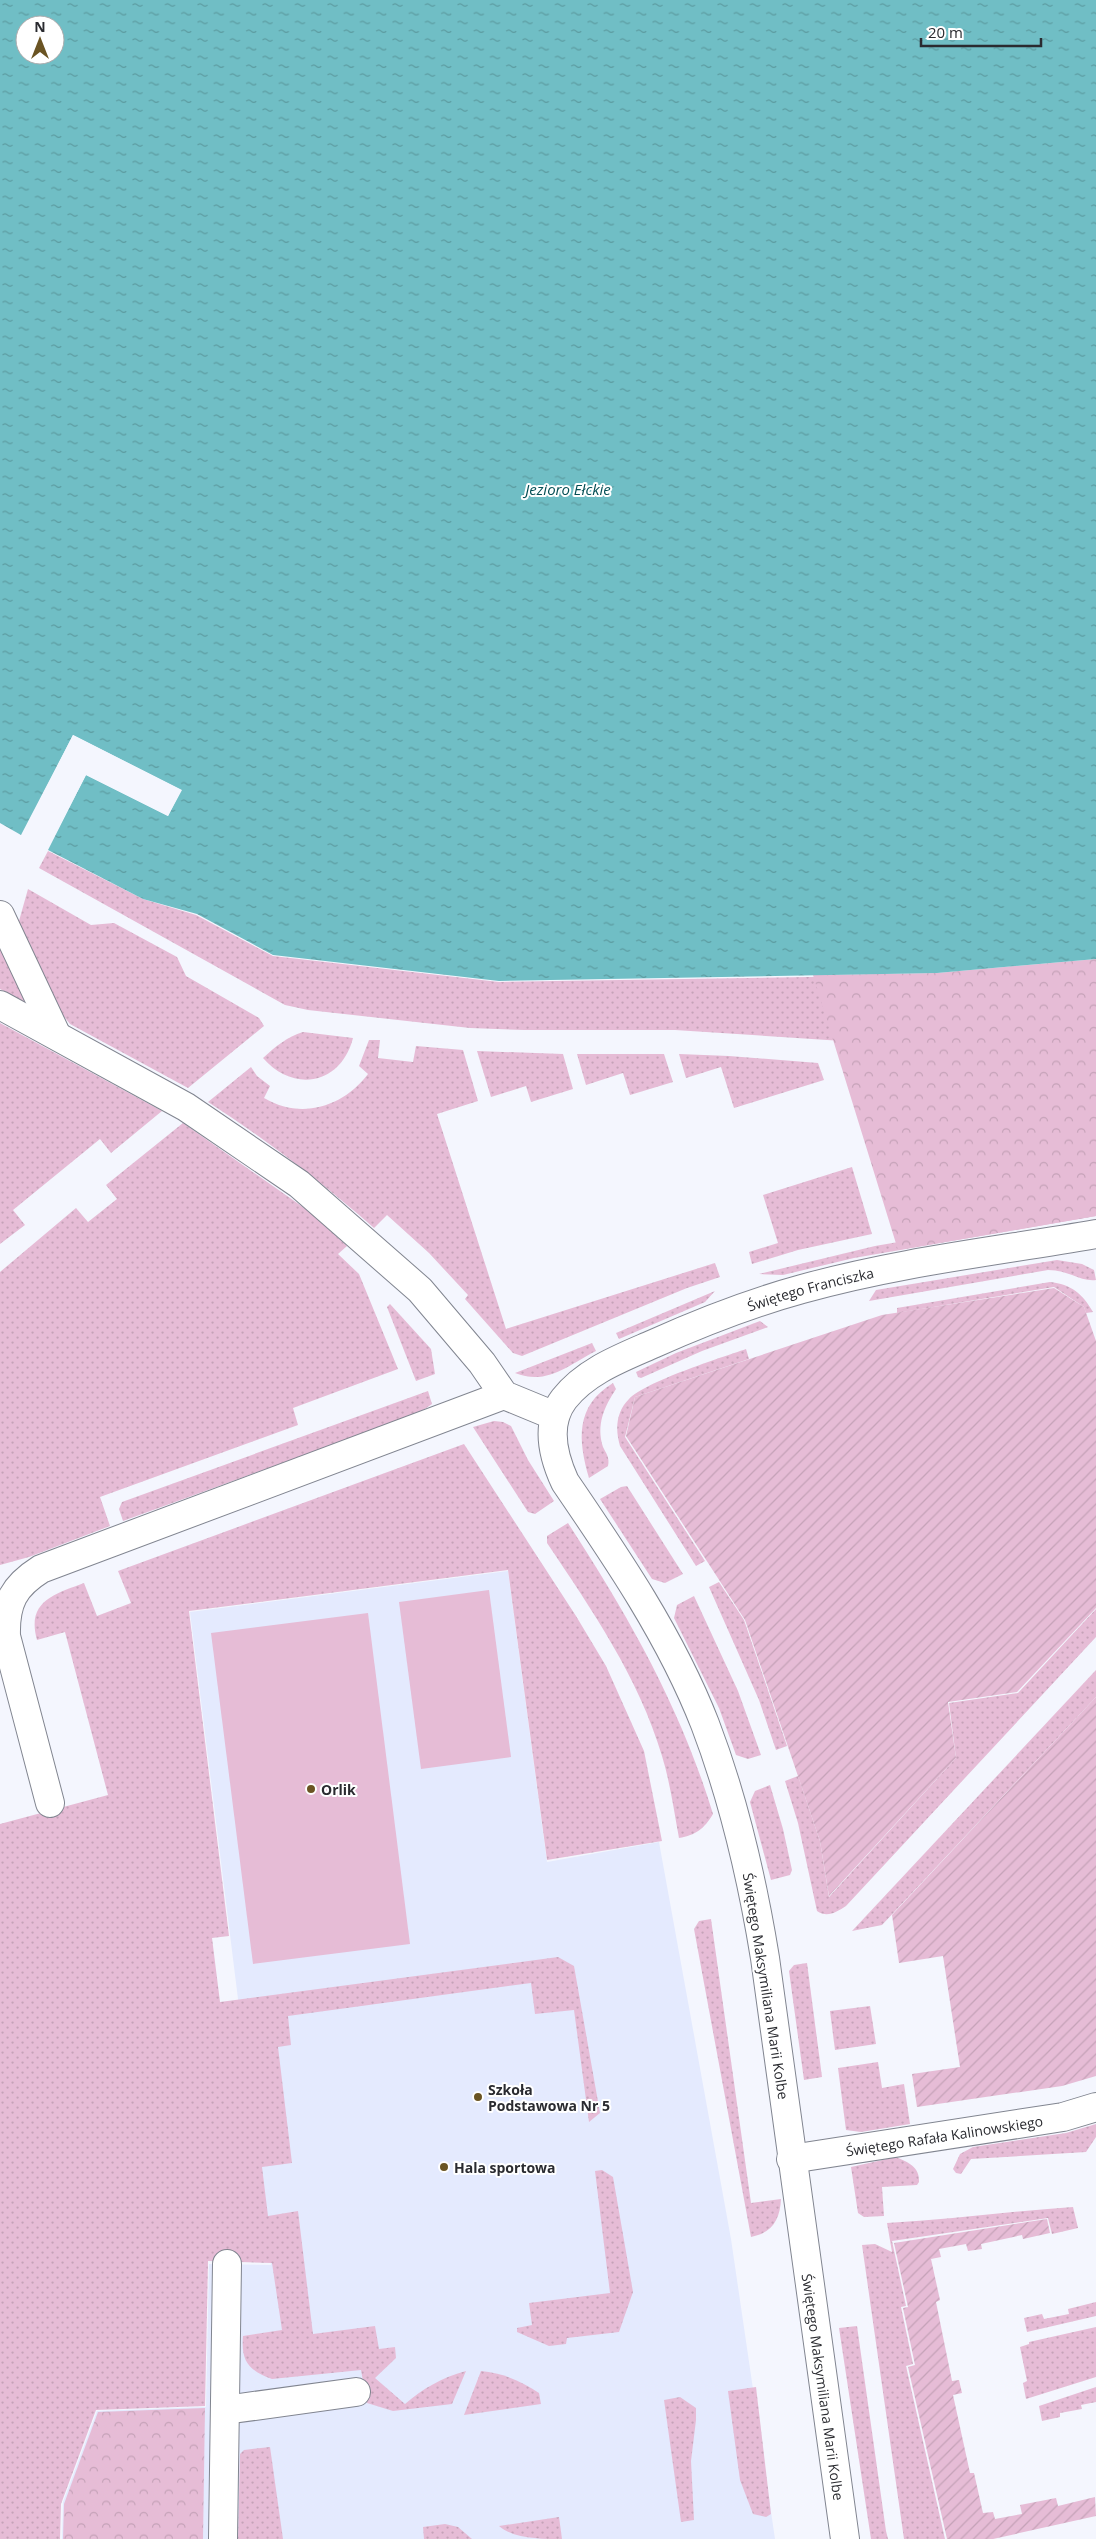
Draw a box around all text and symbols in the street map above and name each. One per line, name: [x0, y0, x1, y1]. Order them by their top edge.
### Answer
north arrow: [15, 15, 65, 65]
scale bar: [921, 15, 1041, 47]
text: N: [34, 17, 46, 36]
text: 20 m: [928, 22, 963, 42]
water label: Jezioro Ełckie: [522, 479, 611, 499]
street label: Świętego Franciszka: [745, 1262, 875, 1315]
place label: Orlik: [321, 1780, 356, 1799]
marker: Orlik: [305, 1783, 317, 1795]
street label: Świętego Maksymiliana Marii Kolbe: [739, 1871, 793, 2101]
place label: Szkoła Podstawowa Nr 5: [488, 2080, 610, 2115]
marker: Szkoła Podstawowa Nr 5: [472, 2091, 484, 2103]
street label: Świętego Rafała Kalinowskiego: [844, 2111, 1044, 2160]
place label: Hala sportowa: [454, 2158, 556, 2177]
marker: Hala sportowa: [438, 2161, 450, 2173]
street label: Świętego Maksymiliana Marii Kolbe: [798, 2272, 848, 2502]

